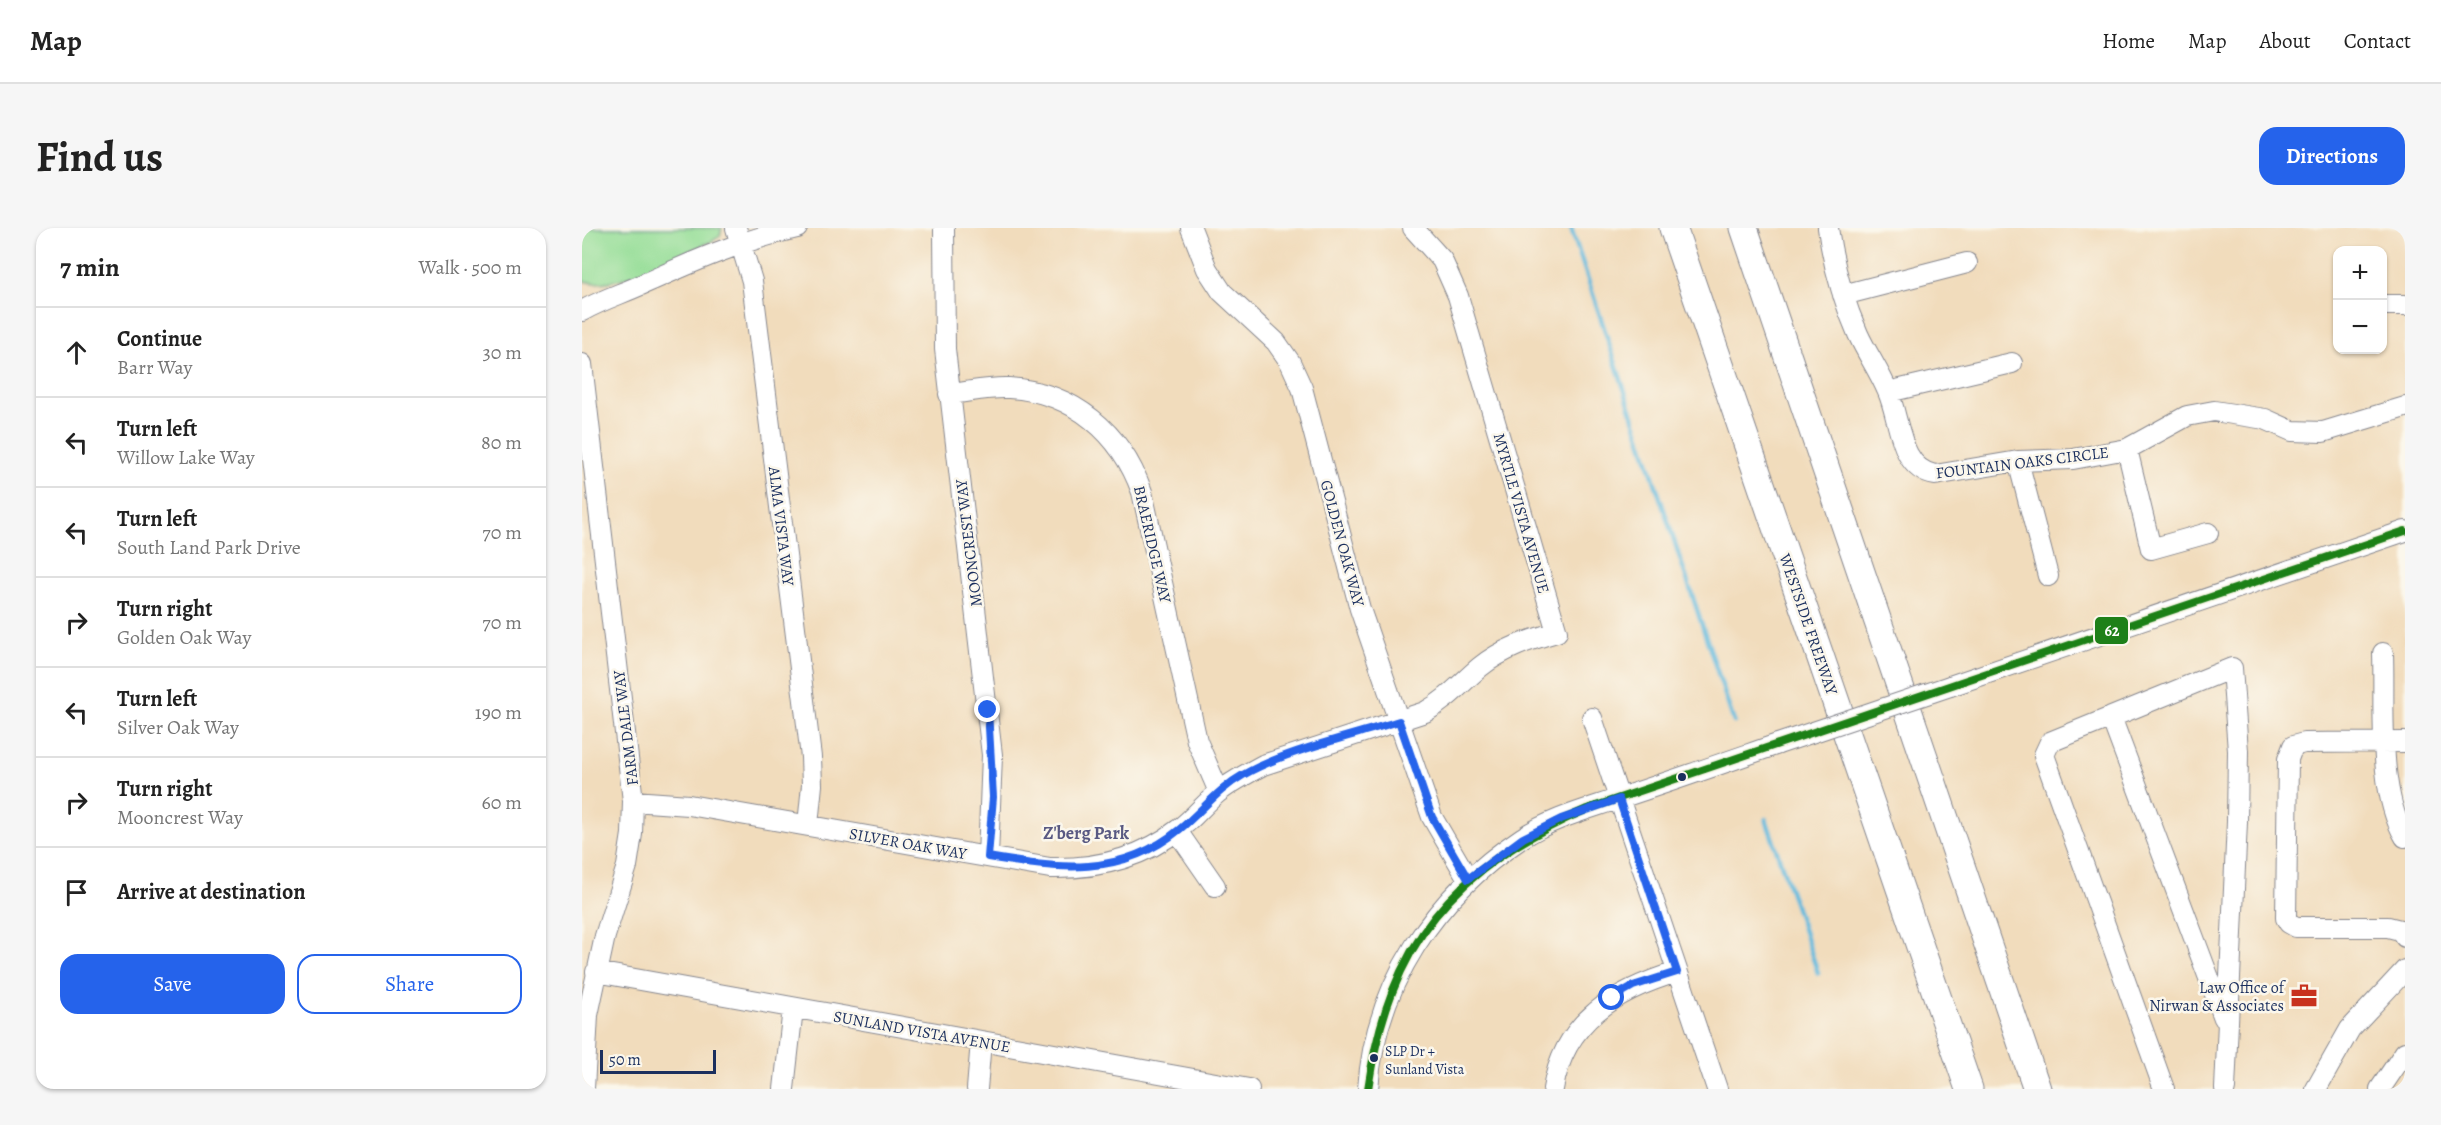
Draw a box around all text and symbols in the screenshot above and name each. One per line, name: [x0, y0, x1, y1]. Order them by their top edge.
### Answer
text: Map: [30, 22, 82, 60]
text: Home: [2102, 27, 2155, 55]
text: Map: [2188, 27, 2226, 55]
text: About: [2259, 27, 2311, 55]
text: Contact: [2344, 27, 2411, 55]
button: Directions: [2259, 127, 2405, 185]
text: Find us: [36, 128, 163, 185]
map controls: [2333, 246, 2387, 354]
button: +: [2333, 246, 2387, 300]
text: 7 min: [60, 250, 120, 285]
text: Walk · 500 m: [418, 254, 522, 281]
button: −: [2333, 300, 2387, 354]
text: Continue: [117, 324, 202, 354]
icon: ahead: [60, 336, 93, 369]
text: 30 m: [482, 339, 522, 366]
text: Barr Way: [117, 354, 192, 381]
text: Turn left: [117, 414, 197, 444]
icon: left: [60, 426, 93, 459]
text: 80 m: [481, 429, 522, 456]
street label: MYRTLE VISTA AVENUE: [1488, 431, 1554, 596]
street label: FOUNTAIN OAKS CIRCLE: [1934, 441, 2110, 485]
text: Willow Lake Way: [117, 444, 255, 471]
street label: ALMA VISTA WAY: [763, 464, 799, 587]
street label: MOONCREST WAY: [950, 478, 988, 608]
street label: GOLDEN OAK WAY: [1315, 478, 1370, 609]
street label: BRAERIDGE WAY: [1128, 483, 1176, 605]
text: Turn left: [117, 504, 197, 534]
icon: left: [60, 516, 93, 549]
text: 70 m: [482, 519, 522, 546]
text: South Land Park Drive: [117, 534, 301, 561]
street label: WESTSIDE FREEWAY: [1773, 550, 1843, 698]
text: Turn right: [117, 594, 213, 624]
icon: right: [60, 606, 93, 639]
text: 70 m: [482, 609, 522, 636]
line badge: 62: [2094, 616, 2129, 645]
text: 62: [2104, 620, 2120, 642]
text: Golden Oak Way: [117, 624, 251, 651]
street label: FARM DALE WAY: [608, 669, 644, 787]
text: Turn left: [117, 684, 197, 714]
icon: left: [60, 696, 93, 729]
route end: [974, 696, 1000, 722]
text: 190 m: [475, 699, 522, 726]
text: Silver Oak Way: [117, 714, 239, 741]
unlabelled marker: [1676, 771, 1688, 783]
text: Turn right: [117, 774, 213, 804]
icon: right: [60, 786, 93, 819]
text: 60 m: [482, 789, 522, 816]
text: Mooncrest Way: [117, 804, 243, 831]
district label: Z'berg Park: [1043, 821, 1130, 845]
street label: SILVER OAK WAY: [847, 823, 969, 865]
icon: arrive: [60, 876, 93, 909]
text: Arrive at destination: [117, 877, 306, 907]
button: Save: [60, 954, 285, 1014]
button: Share: [297, 954, 522, 1014]
place label: Law Office of Nirwan & Associates: [2149, 977, 2287, 1017]
office icon: Law Office of Nirwan & Associates: [2289, 981, 2319, 1011]
route start: [1598, 984, 1624, 1010]
street label: SUNLAND VISTA AVENUE: [832, 1006, 1012, 1058]
place label: SLP Dr + Sunland Vista: [1385, 1042, 1465, 1079]
scale bar: [600, 1047, 716, 1074]
text: 50 m: [609, 1049, 641, 1071]
marker: SLP Dr + Sunland Vista: [1368, 1052, 1380, 1064]

